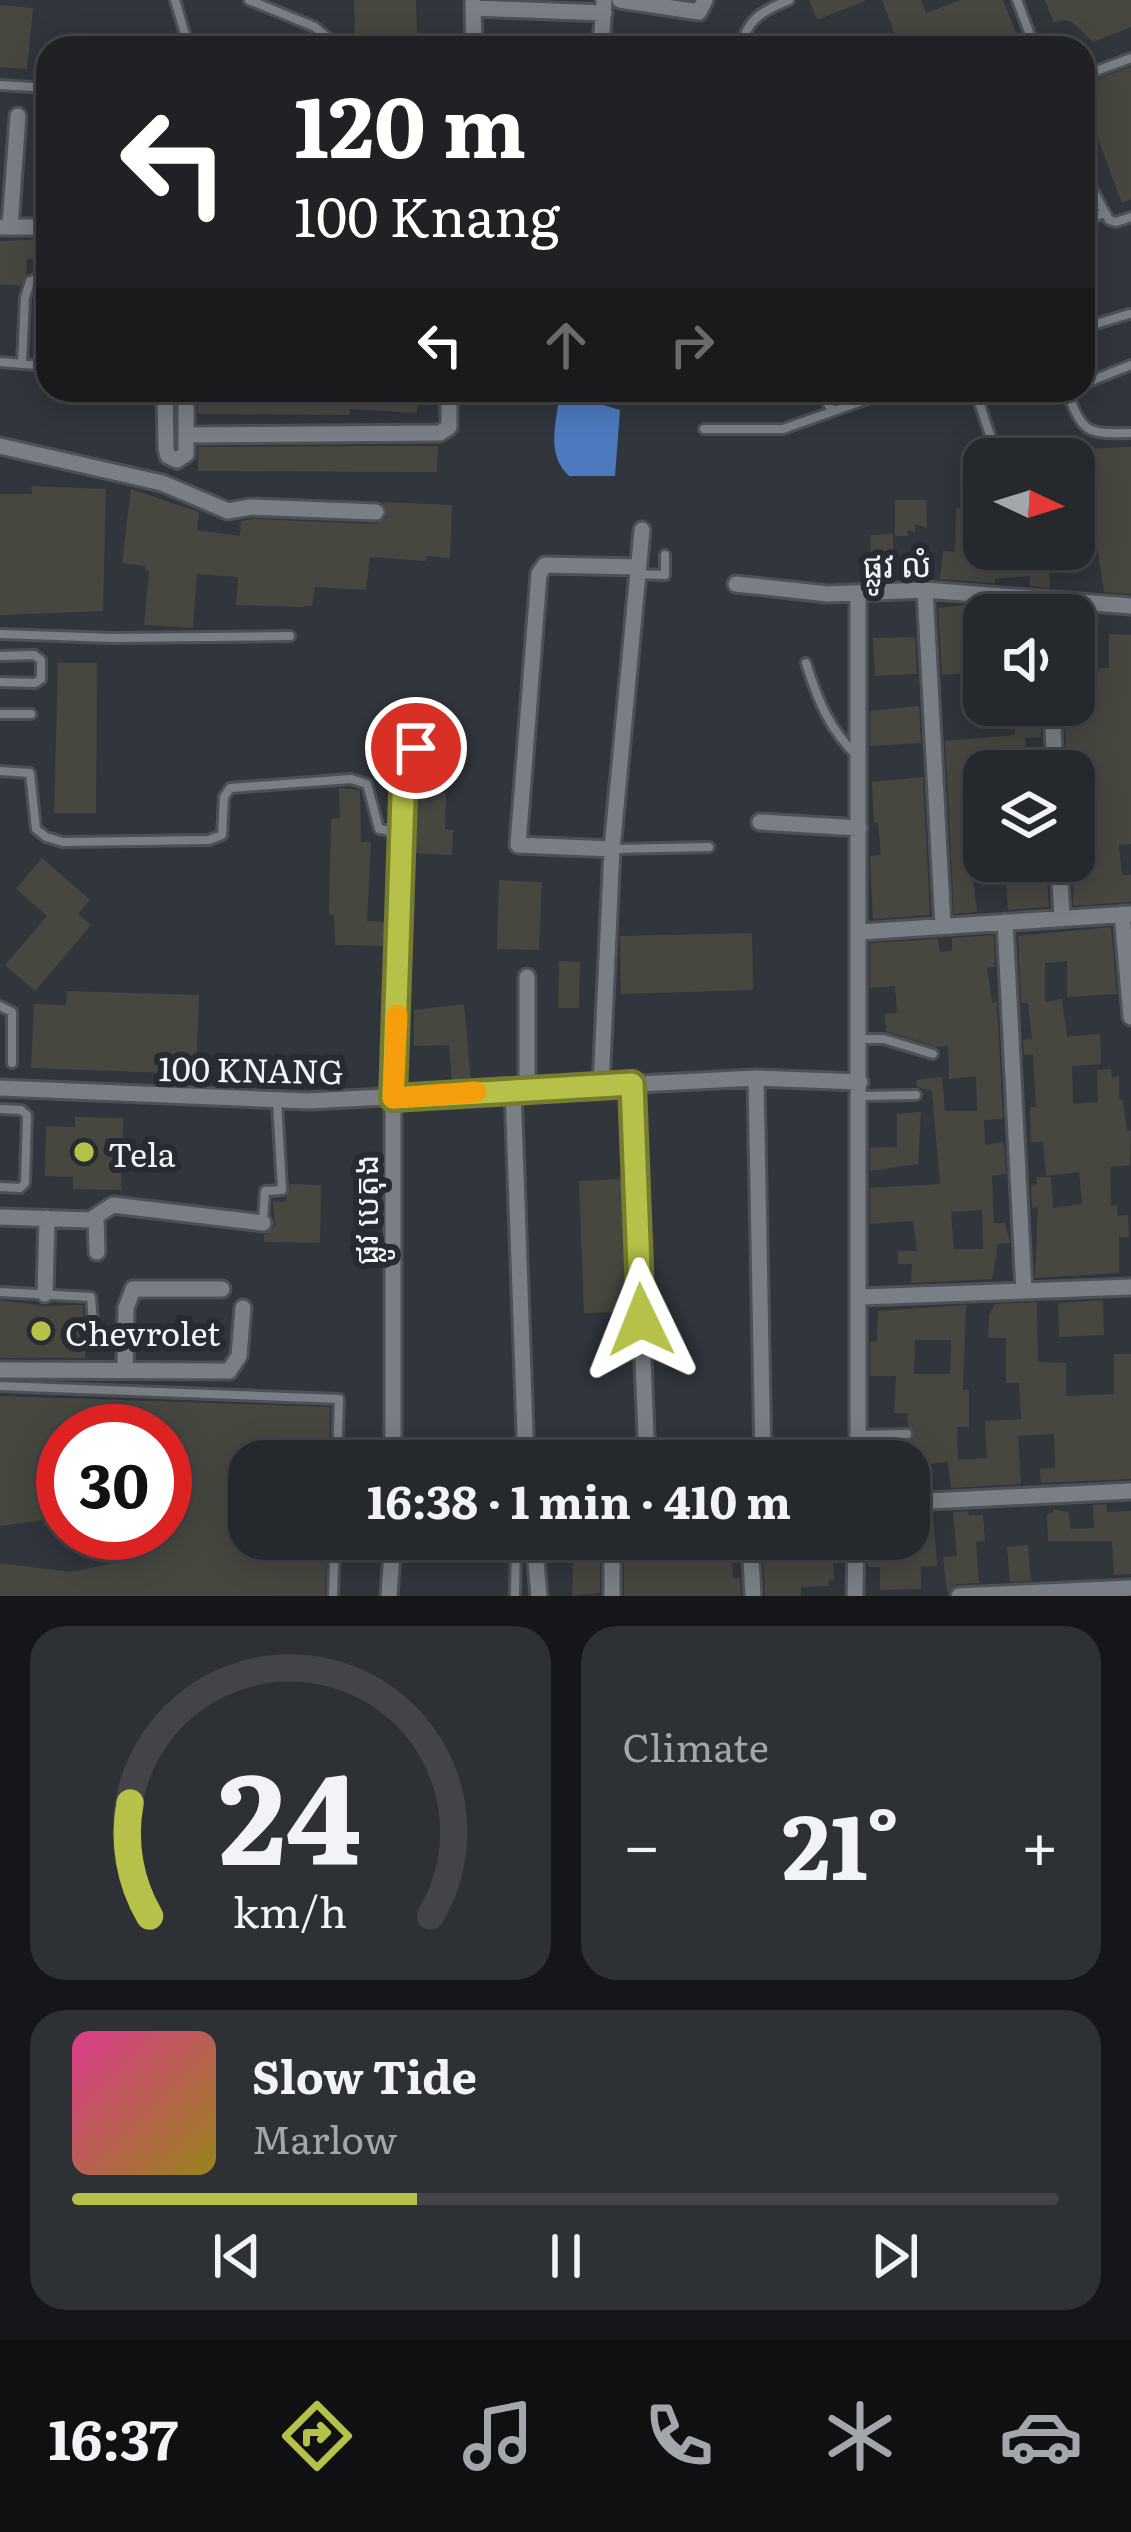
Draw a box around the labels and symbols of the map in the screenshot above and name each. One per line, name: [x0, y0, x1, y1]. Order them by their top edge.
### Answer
north arrow: [963, 438, 1095, 570]
street label: ផ្លូវ លំ: [862, 538, 932, 596]
pin: [365, 697, 467, 799]
street label: 100 KNANG: [158, 1042, 344, 1094]
place label: Tela: [108, 1128, 176, 1177]
marker: Tela: [71, 1139, 97, 1165]
street label: ផ្លូវ បេតុង: [339, 1155, 395, 1265]
position arrow: [578, 1257, 704, 1383]
place label: Chevrolet: [65, 1307, 221, 1356]
marker: Chevrolet: [28, 1318, 54, 1344]
speed limit sign: 30: [36, 1404, 192, 1560]

